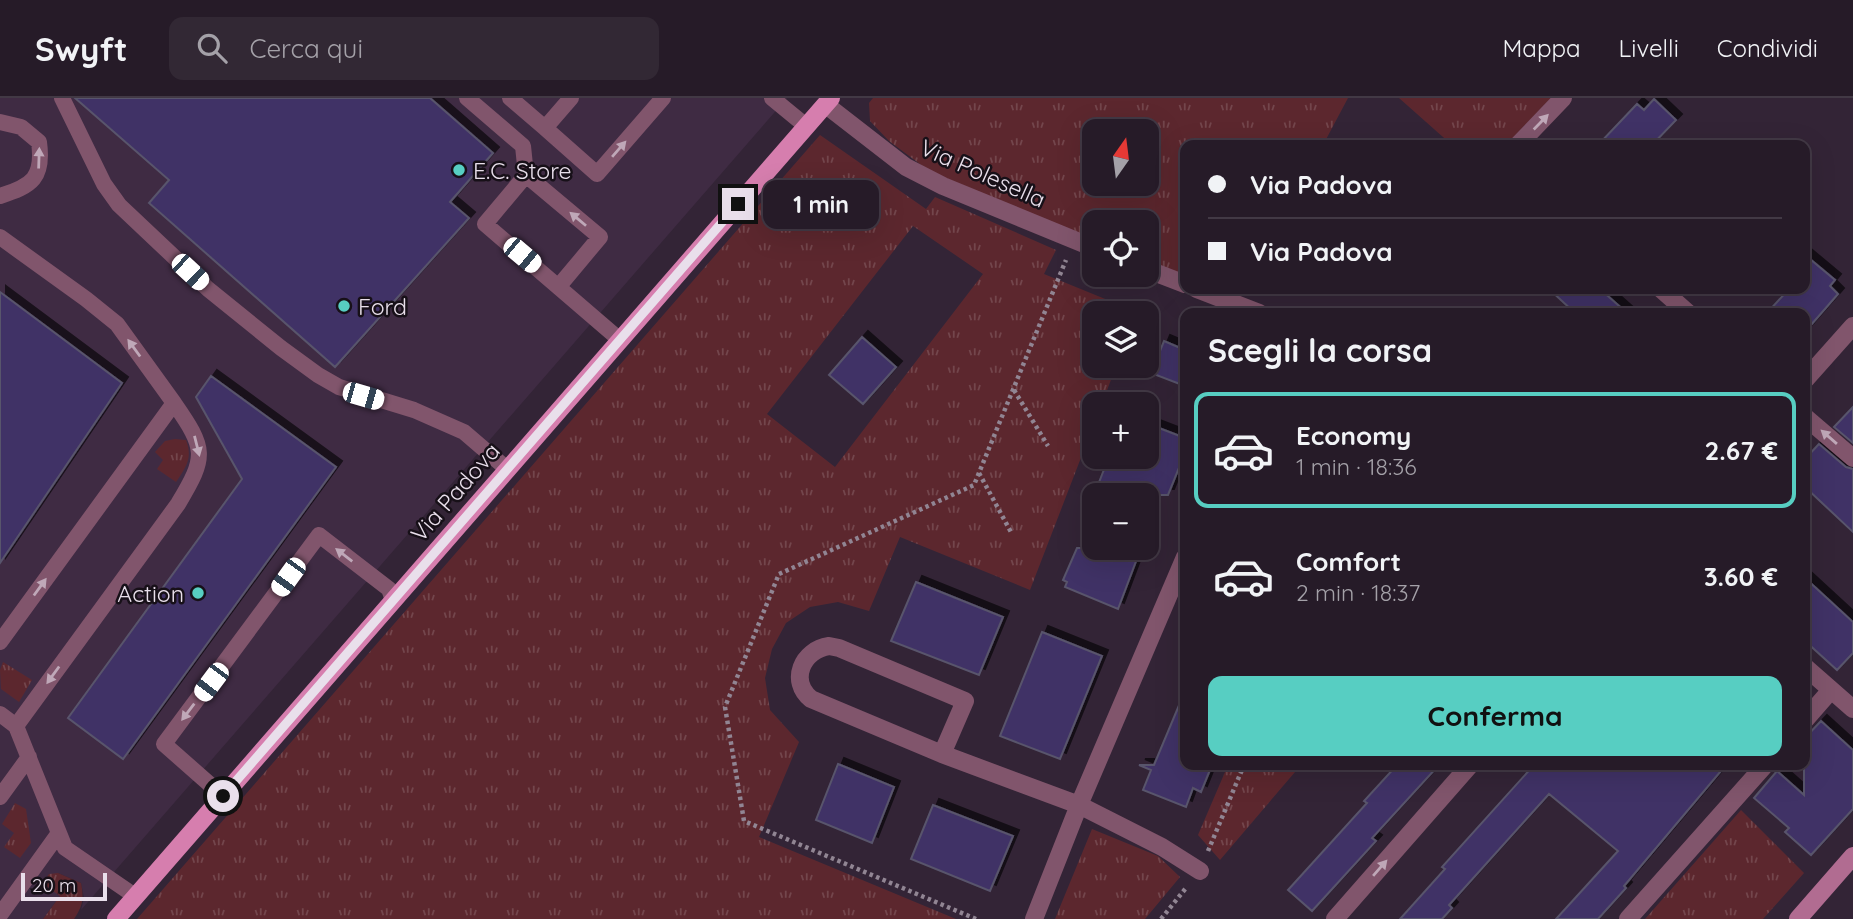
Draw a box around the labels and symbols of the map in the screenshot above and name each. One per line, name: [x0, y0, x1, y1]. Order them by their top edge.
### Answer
one-way arrow: [1532, 113, 1549, 130]
north arrow: [1082, 119, 1158, 196]
street label: Via Polesella: [916, 132, 1050, 214]
one-way arrow: [610, 141, 626, 158]
one-way arrow: [33, 147, 44, 169]
place label: E.C. Store: [473, 156, 572, 185]
marker: E.C. Store: [451, 162, 467, 178]
callout: 1 min: [762, 180, 878, 228]
route end: [722, 188, 754, 220]
one-way arrow: [570, 212, 587, 227]
car: [500, 233, 545, 277]
car: [168, 250, 213, 294]
place label: Ford: [358, 292, 407, 321]
marker: Ford: [336, 298, 352, 314]
one-way arrow: [127, 339, 141, 357]
car: [340, 380, 387, 412]
one-way arrow: [1820, 430, 1837, 445]
one-way arrow: [192, 435, 203, 457]
street label: Via Padova: [404, 437, 506, 547]
one-way arrow: [336, 547, 354, 562]
car: [268, 554, 309, 600]
one-way arrow: [33, 578, 47, 596]
place label: Action: [117, 579, 184, 608]
marker: Action: [190, 585, 206, 601]
car: [190, 659, 233, 705]
one-way arrow: [46, 666, 61, 684]
one-way arrow: [181, 703, 195, 721]
route start: [207, 780, 239, 812]
one-way arrow: [1372, 859, 1387, 876]
scale bar: [21, 870, 107, 902]

